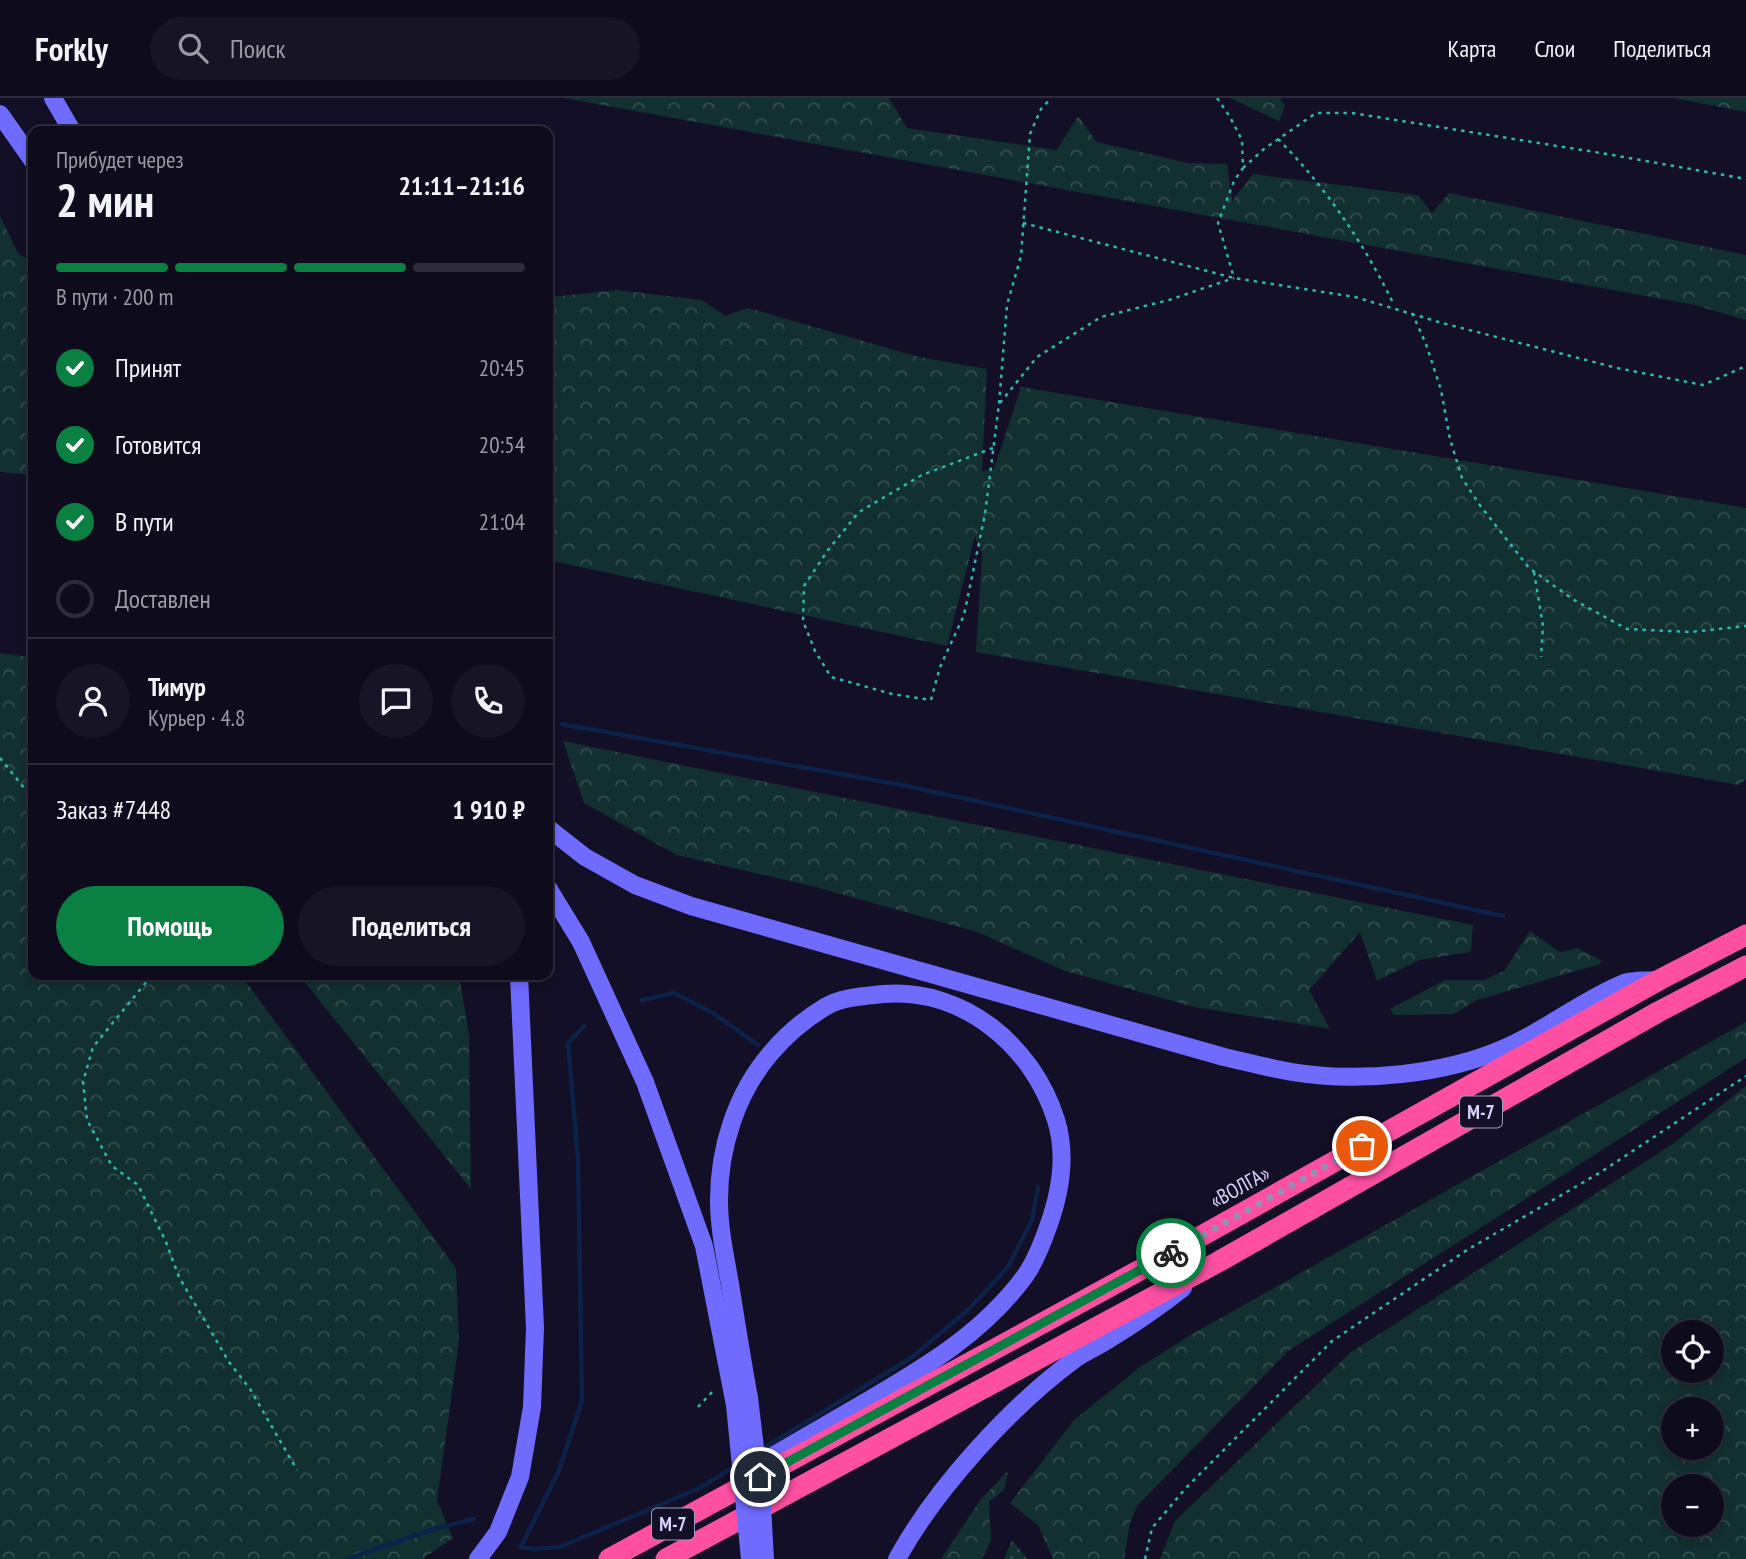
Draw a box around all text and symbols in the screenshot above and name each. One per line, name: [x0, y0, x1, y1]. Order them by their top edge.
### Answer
search box: [150, 17, 640, 80]
text: Forkly: [35, 27, 108, 70]
icon: search: [174, 29, 212, 67]
text: Поиск: [230, 32, 286, 65]
text: Карта: [1448, 33, 1496, 64]
text: Слои: [1534, 33, 1575, 64]
text: Поделиться: [1613, 33, 1711, 64]
text: Прибудет через: [56, 145, 184, 174]
text: 21:11–21:16: [398, 169, 525, 202]
text: 2 мин: [56, 170, 154, 230]
text: В пути · 200 m: [56, 282, 173, 311]
icon: check: [56, 349, 94, 387]
text: Принят: [115, 351, 181, 384]
text: 20:45: [479, 353, 525, 382]
icon: check: [56, 426, 94, 464]
text: Готовится: [115, 428, 201, 461]
text: 20:54: [479, 430, 525, 459]
icon: check: [56, 503, 94, 541]
text: В пути: [115, 505, 174, 538]
text: 21:04: [479, 507, 525, 536]
text: Доставлен: [115, 582, 211, 615]
button: person: [56, 664, 130, 738]
button: chat: [359, 664, 433, 738]
button: phone: [451, 664, 525, 738]
text: Тимур: [148, 670, 206, 703]
text: Курьер · 4.8: [148, 703, 245, 732]
text: Заказ #7448: [56, 793, 171, 826]
text: 1 910 ₽: [452, 793, 525, 826]
button: Помощь: [56, 886, 284, 966]
button: Поделиться: [298, 886, 525, 966]
road number: М-7: [1460, 1096, 1502, 1128]
pin: [1332, 1116, 1392, 1176]
icon: bag: [1343, 1127, 1381, 1165]
street label: «ВОЛГА»: [1205, 1159, 1274, 1214]
courier: [1136, 1218, 1206, 1288]
icon: bike: [1152, 1234, 1190, 1272]
map controls: [1661, 1320, 1724, 1537]
button: locate: [1661, 1320, 1724, 1383]
button: +: [1661, 1397, 1724, 1460]
pin: [730, 1447, 790, 1507]
icon: home: [741, 1458, 779, 1496]
button: −: [1661, 1474, 1724, 1537]
road number: М-7: [652, 1508, 694, 1540]

